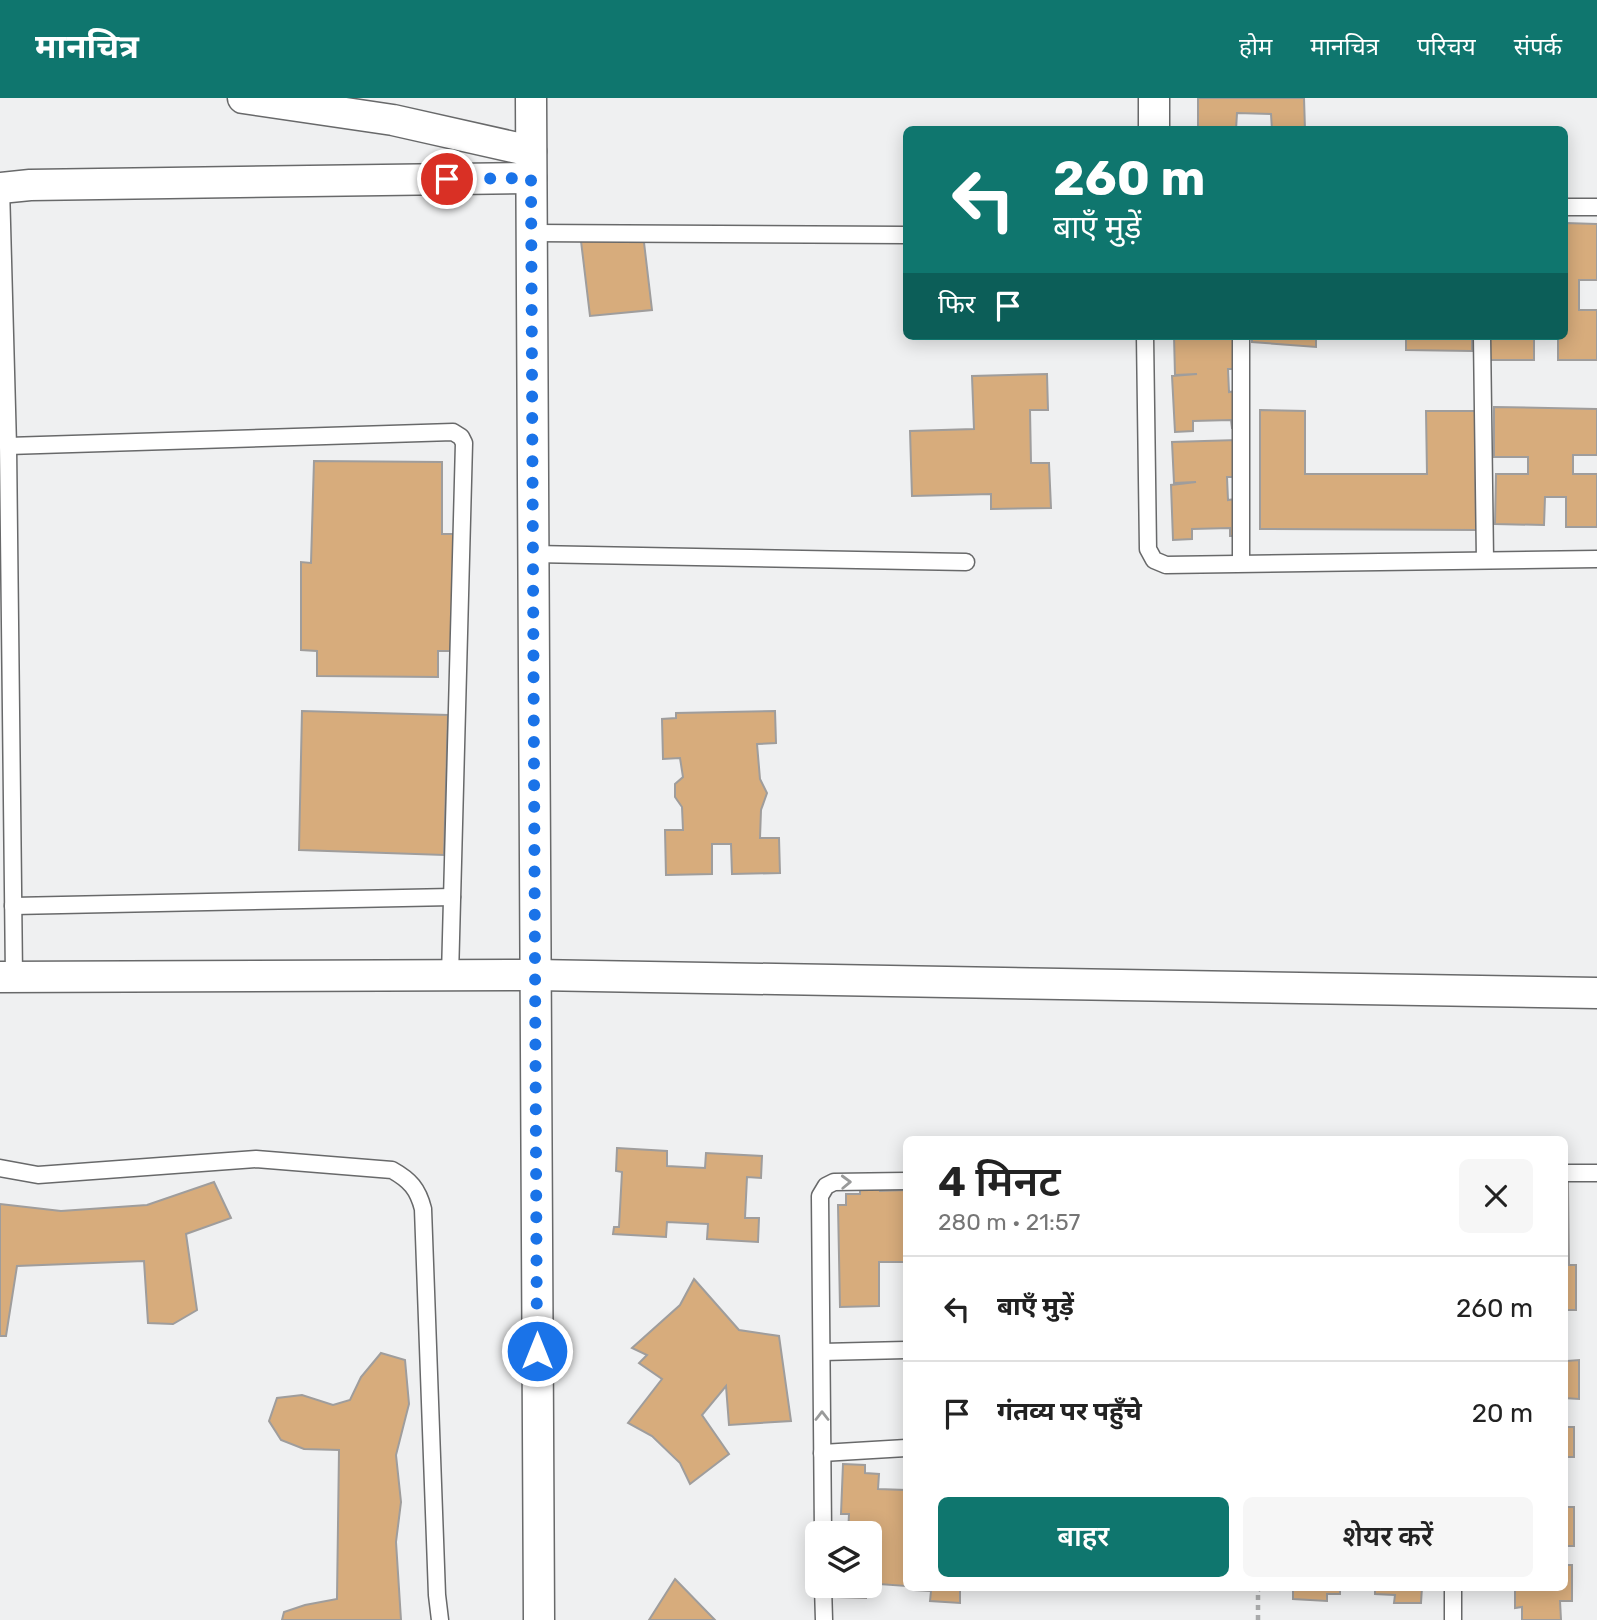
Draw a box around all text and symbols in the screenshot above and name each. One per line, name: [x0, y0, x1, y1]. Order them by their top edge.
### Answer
text: मानचित्र: [35, 27, 139, 66]
text: होम: [1239, 33, 1272, 61]
text: मानचित्र: [1310, 33, 1379, 61]
text: परिचय: [1417, 33, 1476, 61]
text: संपर्क: [1514, 33, 1562, 61]
pin: [417, 149, 477, 209]
text: 260 m: [1053, 149, 1205, 207]
icon: left: [938, 154, 1029, 245]
icon: arrive: [428, 160, 466, 198]
text: बाएँ मुड़ें: [1053, 208, 1141, 246]
icon: arrive: [989, 287, 1027, 325]
text: फिर: [938, 289, 975, 320]
text: 4 मिनट: [938, 1157, 1061, 1207]
button: close: [1459, 1159, 1533, 1233]
one-way arrow: [840, 1174, 851, 1189]
text: 280 m · 21:57: [938, 1208, 1080, 1236]
icon: left: [938, 1290, 976, 1328]
text: बाएँ मुड़ें: [997, 1291, 1074, 1322]
text: 260 m: [1456, 1293, 1533, 1324]
position arrow: [500, 1314, 574, 1388]
icon: arrive: [938, 1395, 976, 1433]
text: गंतव्य पर पहुँचे: [997, 1396, 1142, 1427]
text: 20 m: [1472, 1398, 1533, 1429]
one-way arrow: [814, 1410, 830, 1421]
button: बाहर: [938, 1497, 1229, 1577]
button: शेयर करें: [1243, 1497, 1533, 1577]
map controls: [805, 1521, 882, 1598]
button: layers: [805, 1521, 882, 1598]

